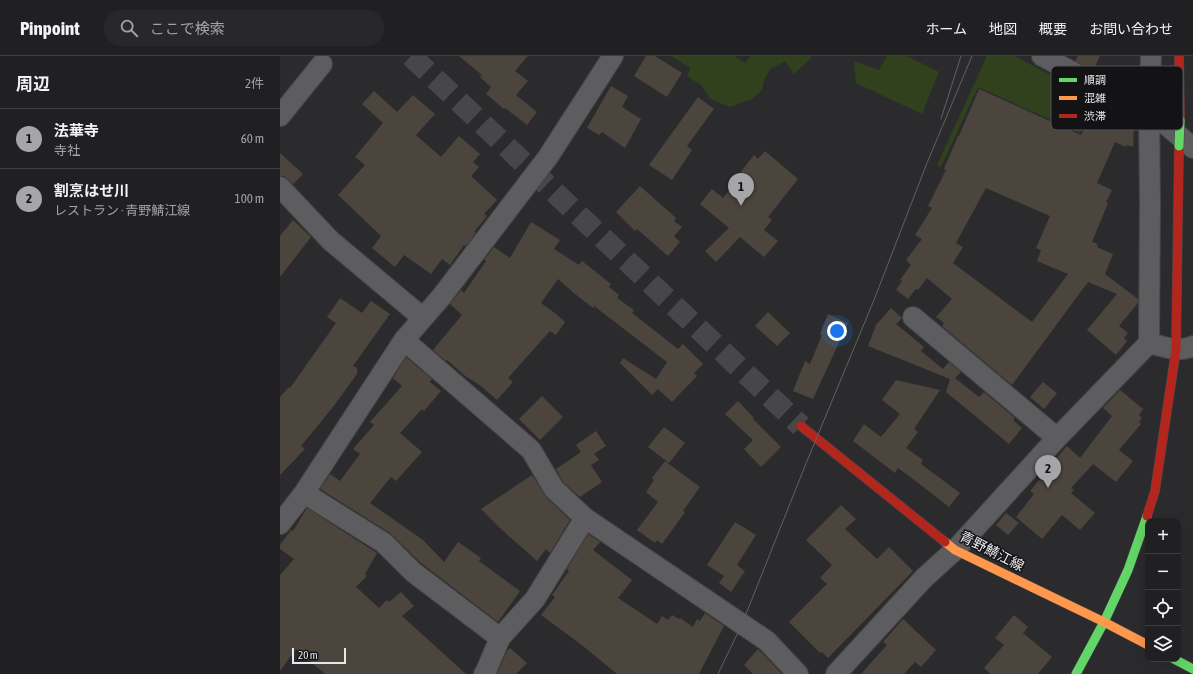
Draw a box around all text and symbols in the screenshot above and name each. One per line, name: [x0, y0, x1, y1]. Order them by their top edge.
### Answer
search box: [104, 10, 384, 46]
text: Pinpoint: [20, 17, 80, 39]
icon: search: [118, 17, 140, 39]
text: ここで検索: [150, 20, 225, 37]
text: ホーム: [925, 21, 967, 37]
text: 地図: [989, 21, 1017, 37]
text: 概要: [1039, 21, 1067, 37]
text: お問い合わせ: [1089, 21, 1173, 37]
legend: [1051, 66, 1183, 130]
text: 周辺: [16, 74, 50, 94]
text: 順調: [1084, 74, 1106, 86]
text: 2件: [245, 76, 264, 91]
text: 混雑: [1084, 92, 1106, 104]
text: 渋滞: [1084, 110, 1106, 122]
text: 法華寺: [54, 122, 99, 139]
text: 1: [26, 131, 32, 146]
text: 60 m: [241, 131, 264, 146]
text: 寺社: [54, 143, 80, 158]
pin: 1: [728, 173, 754, 206]
text: 割烹はせ川: [54, 182, 129, 199]
text: 2: [26, 191, 32, 206]
text: 100 m: [235, 191, 264, 206]
text: レストラン · 青野鯖江線: [54, 203, 190, 218]
your location: [827, 321, 847, 341]
pin: 2: [1035, 455, 1061, 488]
map controls: [1145, 518, 1181, 662]
button: +: [1145, 518, 1181, 554]
street label: 青野鯖江線: [957, 528, 1027, 574]
button: −: [1145, 554, 1181, 590]
button: locate: [1145, 590, 1181, 626]
button: layers: [1145, 626, 1181, 662]
scale bar: [292, 646, 346, 665]
text: 20 m: [298, 649, 318, 661]

